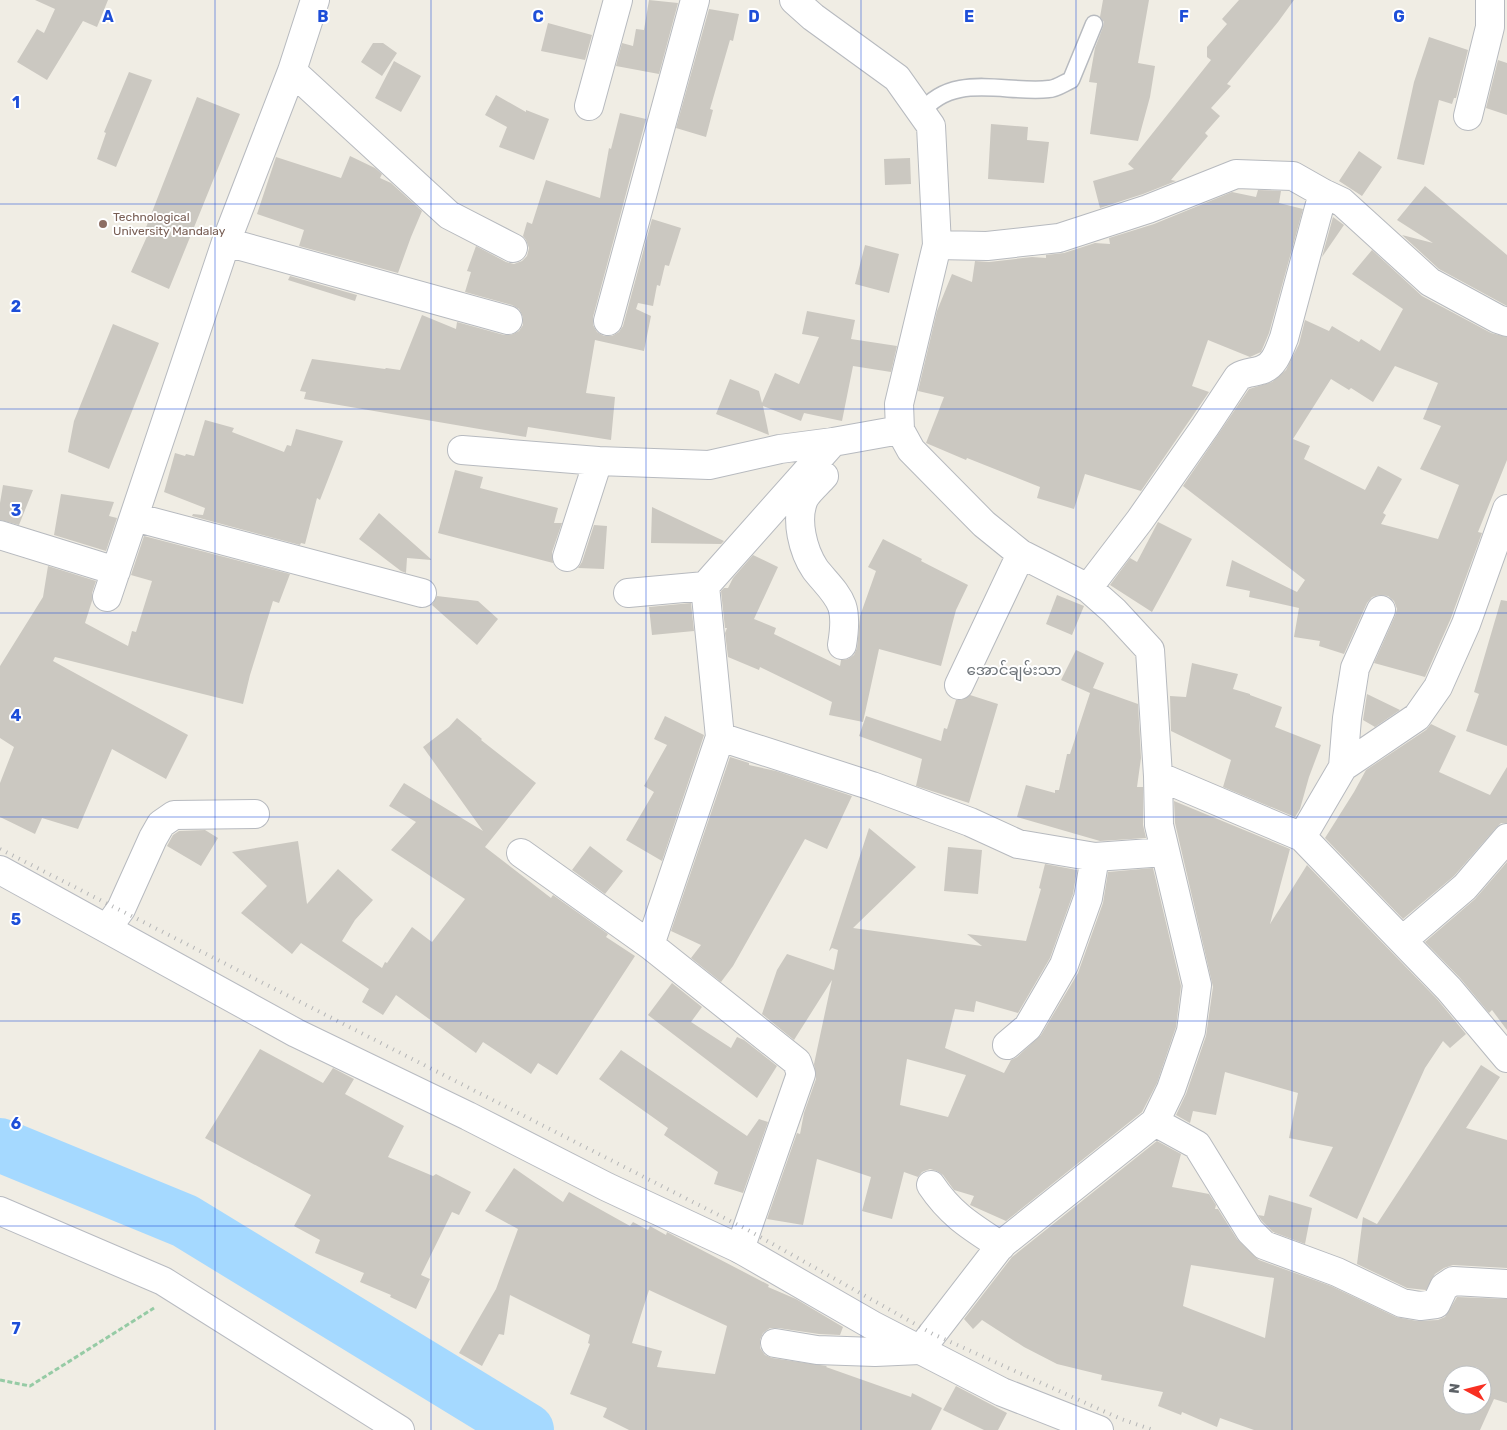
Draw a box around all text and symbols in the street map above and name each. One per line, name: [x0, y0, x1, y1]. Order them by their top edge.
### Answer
text: A: [102, 7, 114, 26]
text: B: [317, 7, 329, 26]
text: C: [532, 7, 544, 26]
text: D: [748, 7, 760, 26]
text: E: [964, 7, 974, 26]
text: F: [1179, 7, 1189, 26]
text: G: [1393, 7, 1405, 26]
text: 1: [12, 93, 20, 112]
place label: Technological University Mandalay: [113, 210, 226, 238]
marker: Technological University Mandalay: [97, 218, 109, 230]
text: 2: [11, 297, 21, 316]
text: 3: [11, 501, 21, 520]
district label: အောင်ချမ်းသာ: [967, 660, 1062, 682]
text: 4: [11, 706, 22, 725]
text: 5: [11, 910, 21, 929]
text: 6: [11, 1114, 21, 1133]
text: 7: [11, 1319, 21, 1338]
north arrow: [1442, 1365, 1492, 1415]
text: N: [1446, 1382, 1464, 1395]

